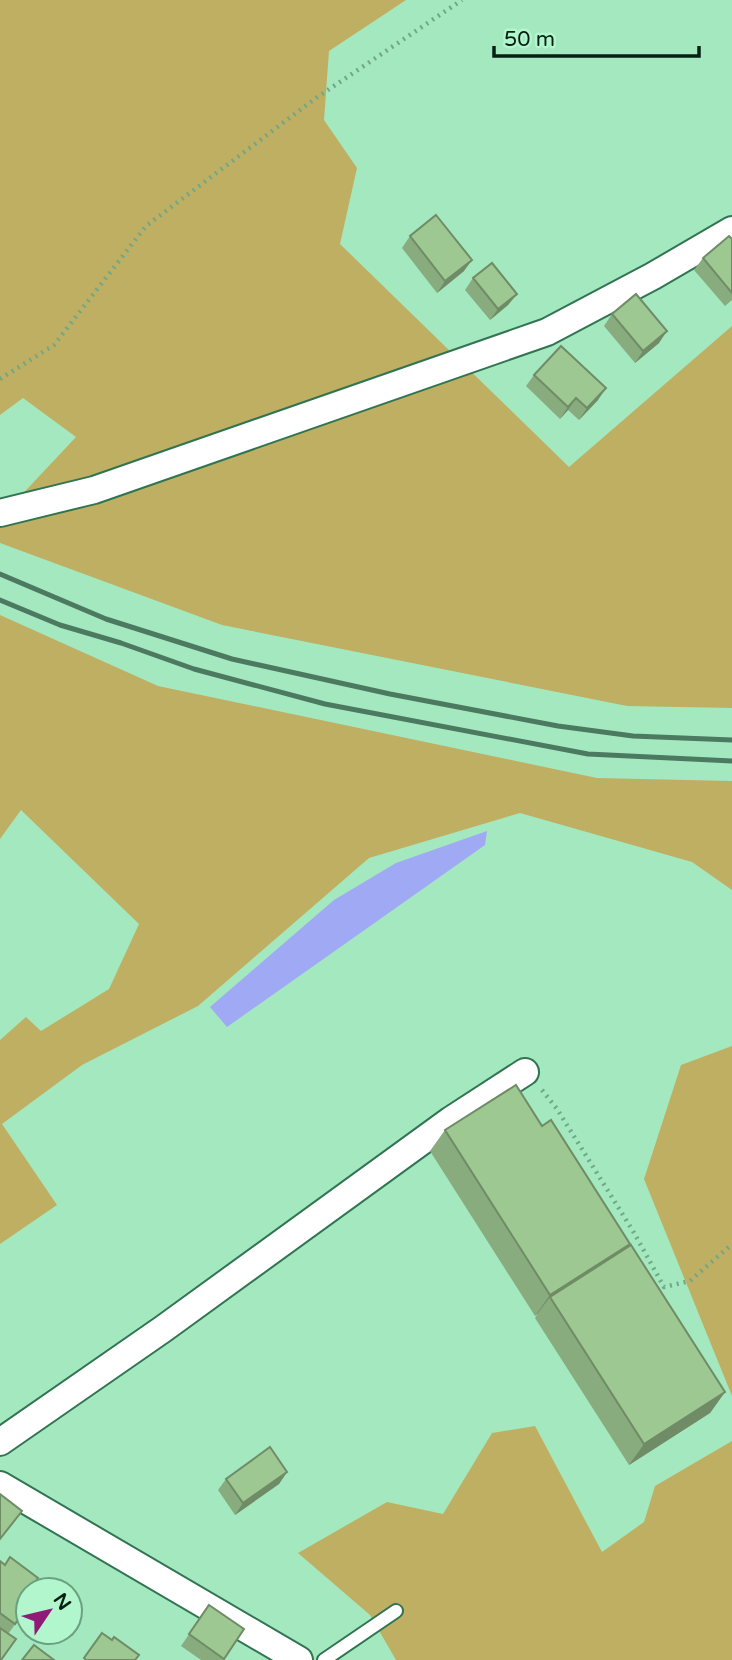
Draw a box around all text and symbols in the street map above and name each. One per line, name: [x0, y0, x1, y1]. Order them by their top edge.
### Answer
scale bar: [494, 14, 699, 58]
text: 50 m: [504, 27, 555, 52]
north arrow: [14, 1576, 84, 1646]
text: N: [49, 1589, 75, 1614]

